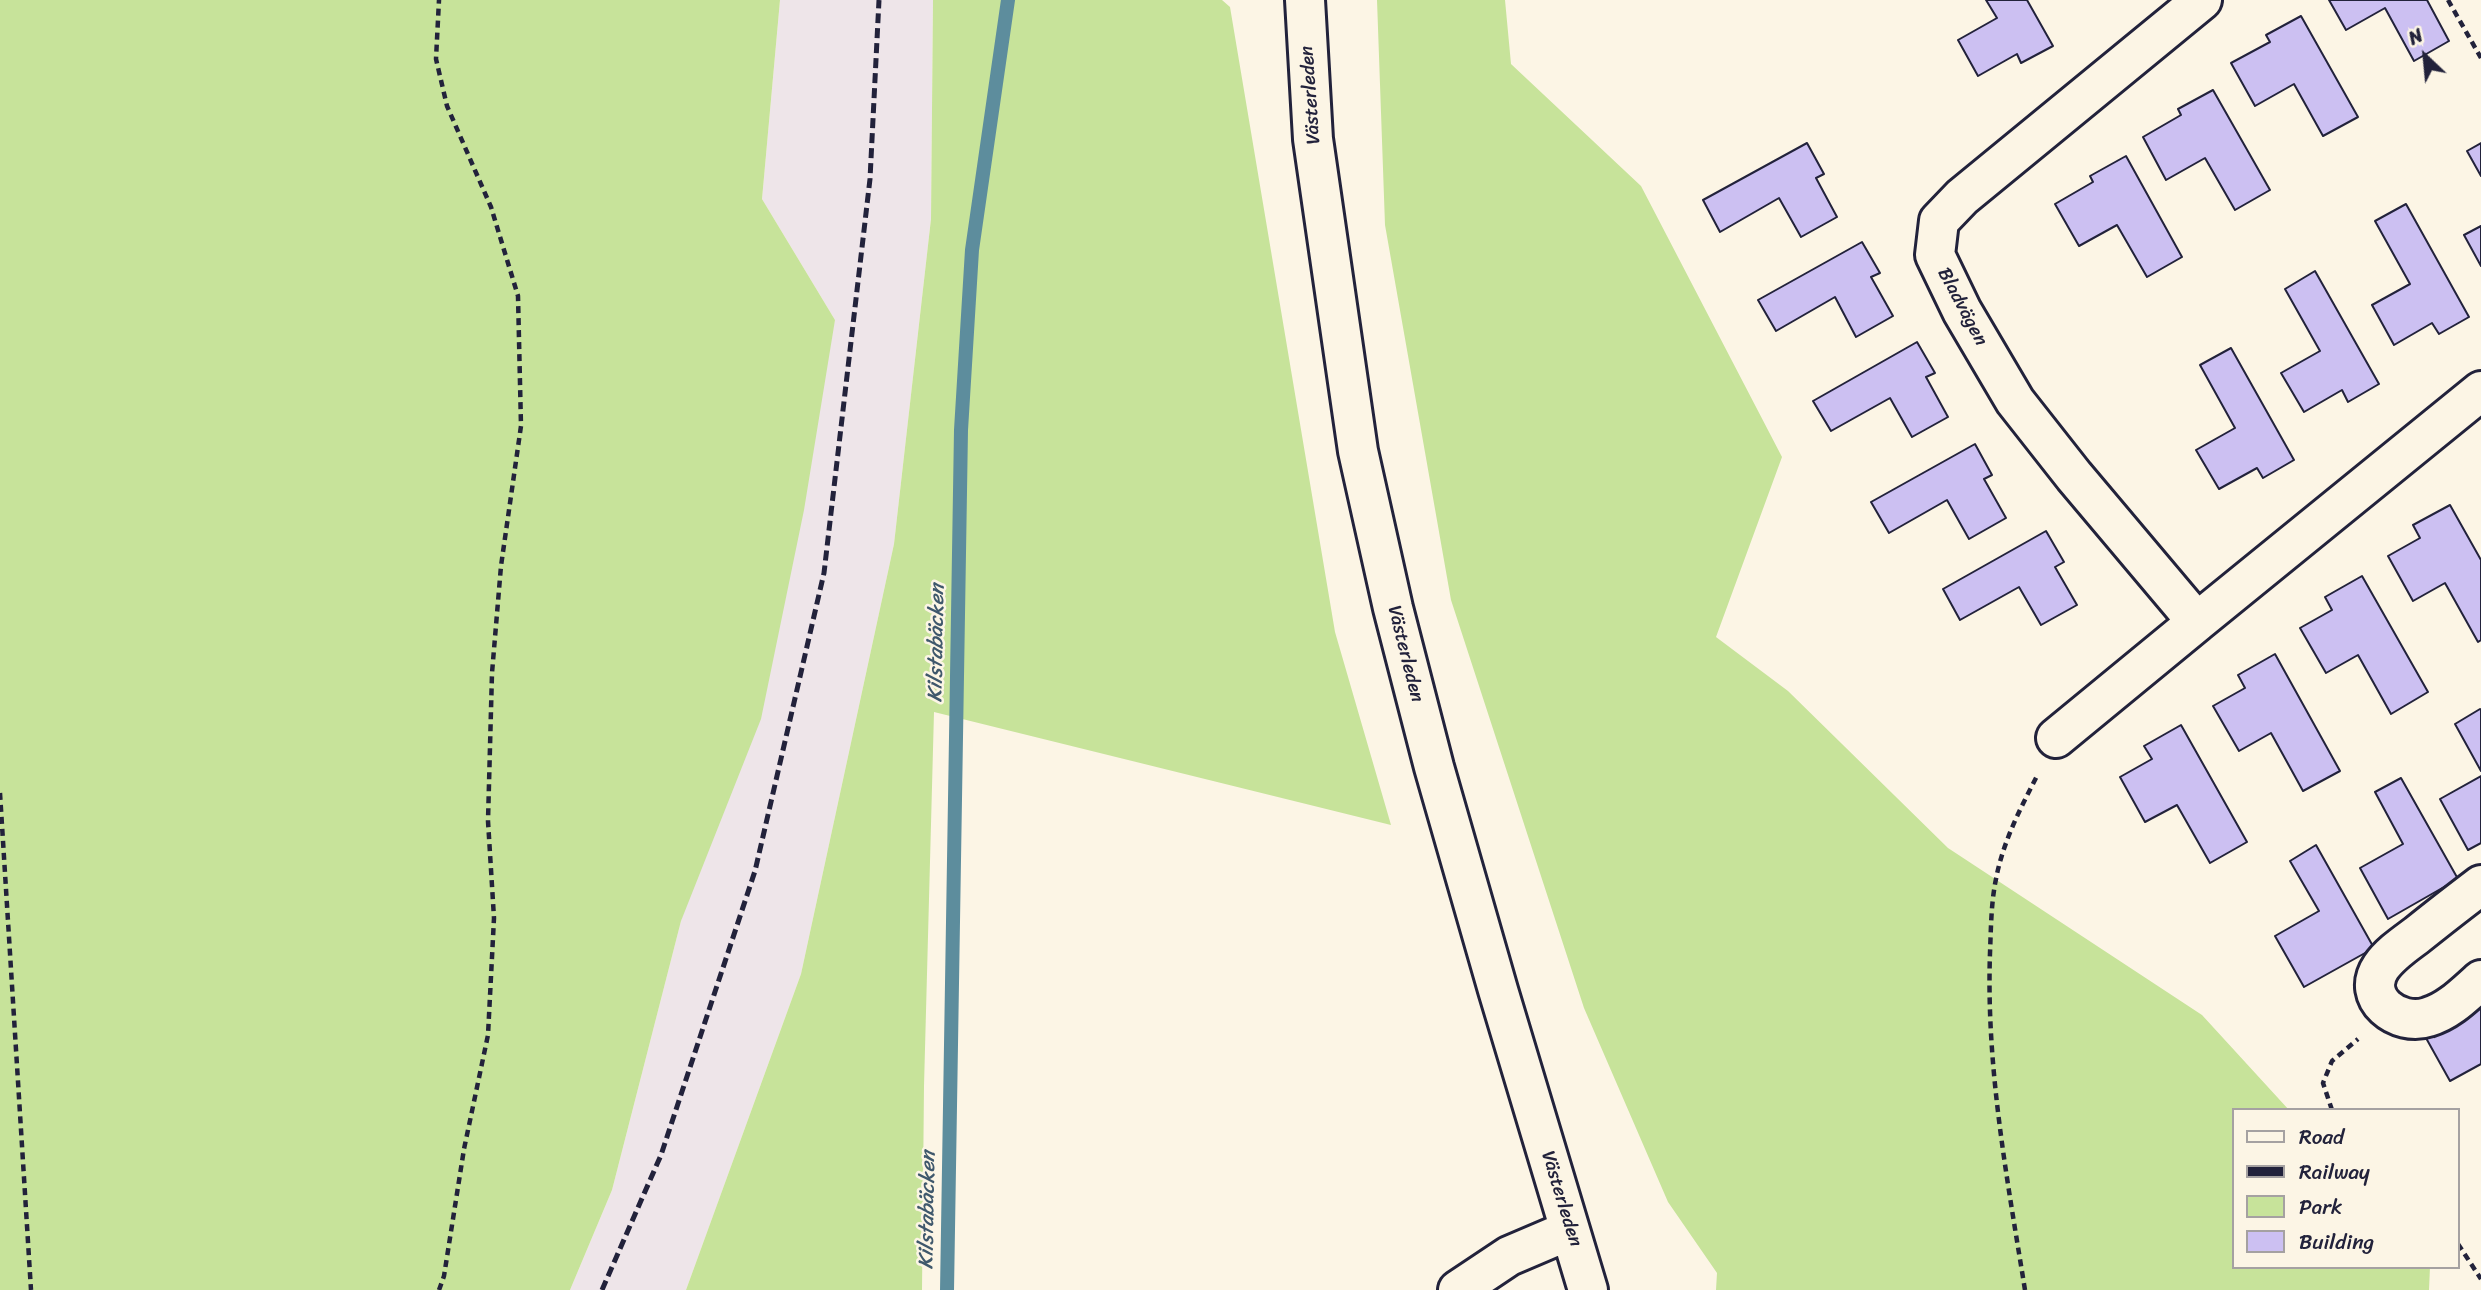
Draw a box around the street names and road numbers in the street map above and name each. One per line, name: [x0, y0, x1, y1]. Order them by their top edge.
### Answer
street label: Västerleden: [1296, 45, 1326, 145]
street label: Bladvägen: [1932, 264, 1992, 350]
street label: Västerleden: [1382, 603, 1428, 705]
street label: Västerleden: [1536, 1148, 1586, 1250]

